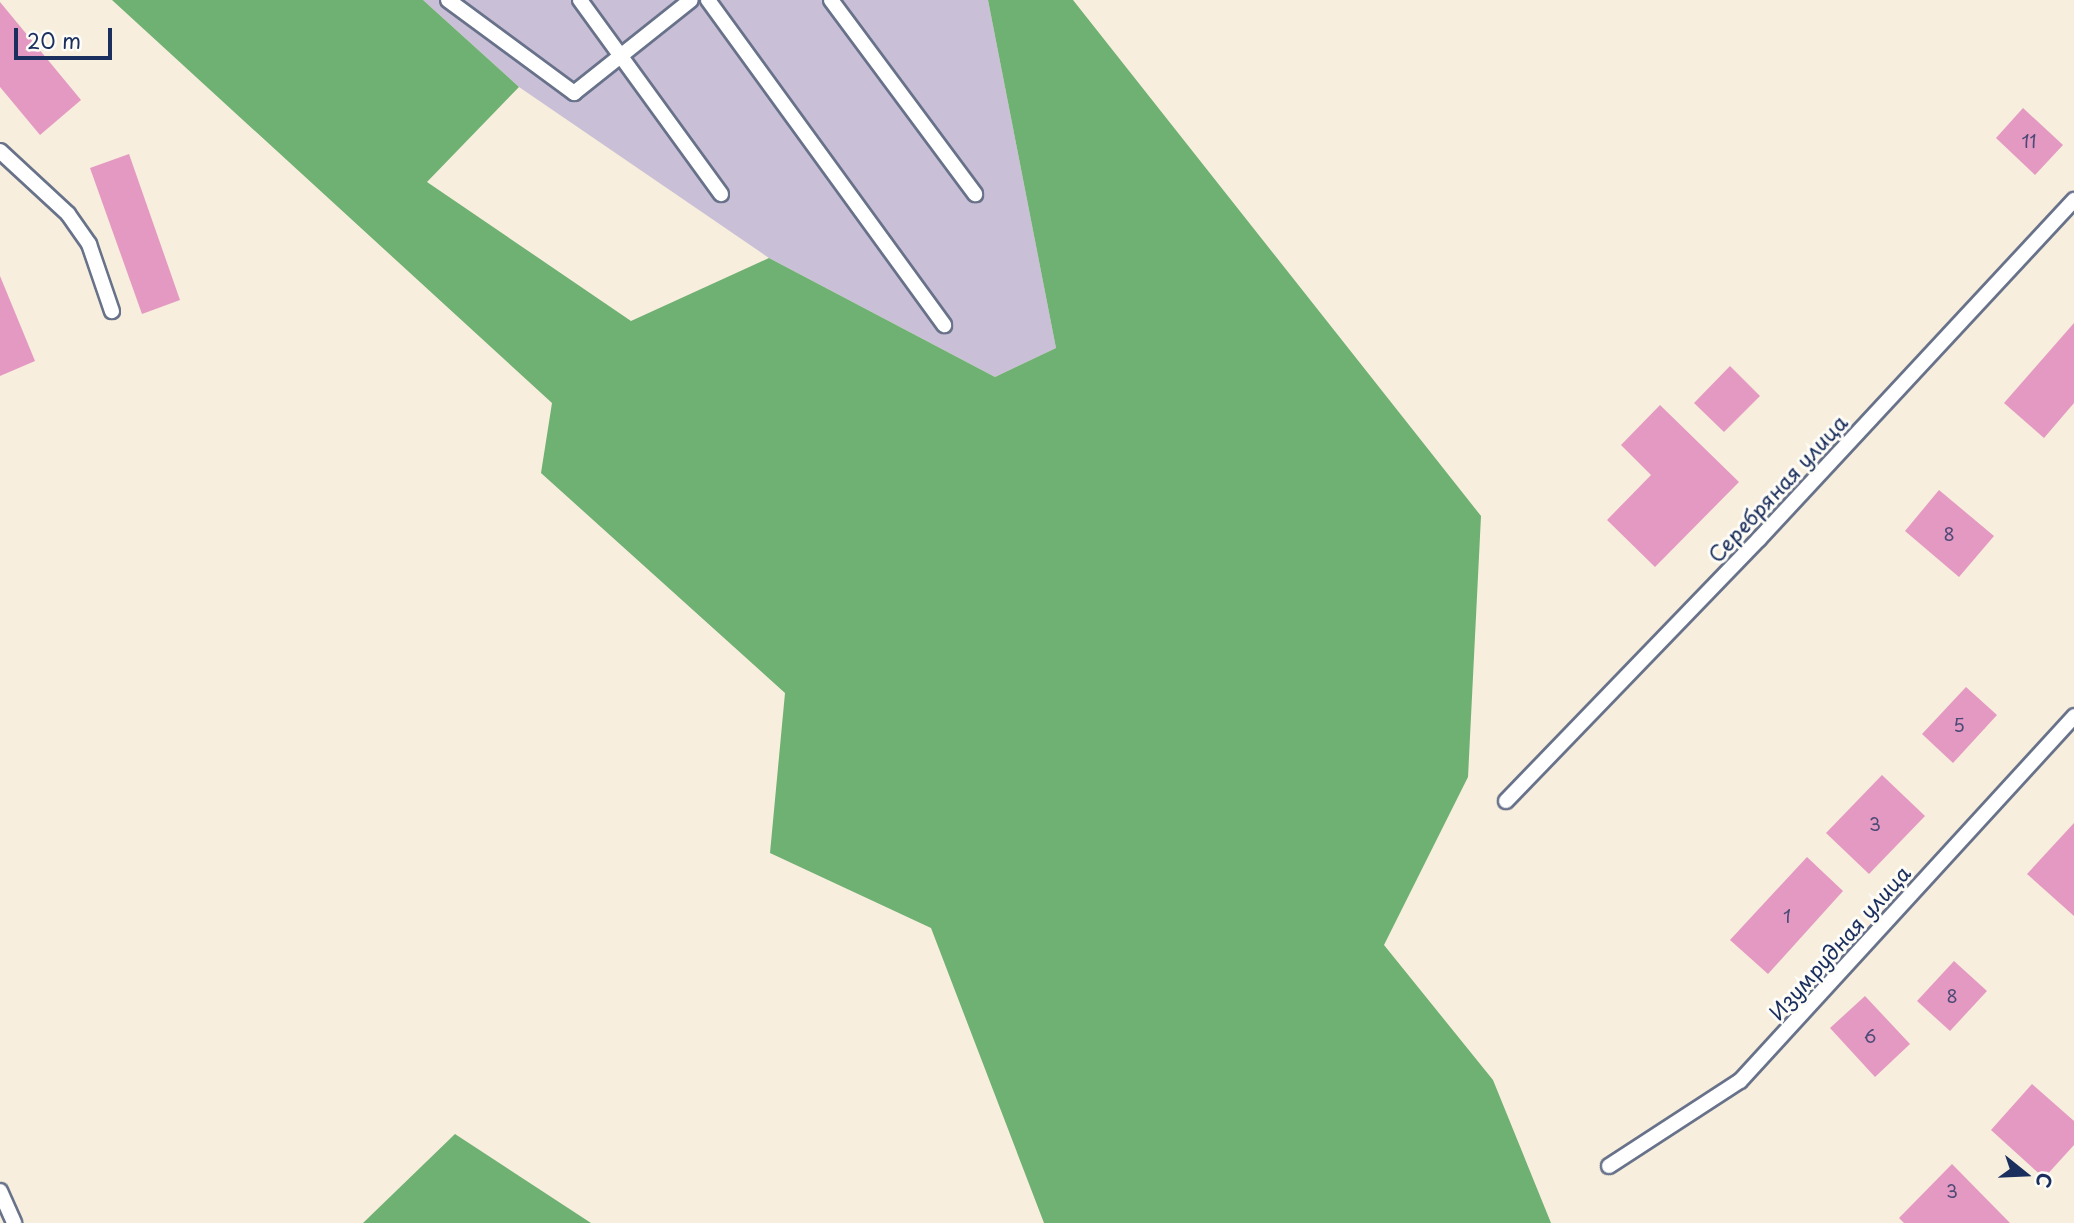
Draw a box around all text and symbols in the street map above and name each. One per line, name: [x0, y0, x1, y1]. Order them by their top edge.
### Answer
scale bar: [18, 14, 116, 58]
text: 20 m: [27, 24, 81, 56]
house number: 11: [2021, 130, 2037, 152]
street label: Серебряная улица: [1702, 409, 1852, 567]
house number: 8: [1943, 523, 1955, 545]
house number: 5: [1953, 714, 1965, 736]
house number: 3: [1869, 813, 1881, 835]
street label: Изумрудная улица: [1763, 859, 1915, 1025]
house number: 1: [1783, 905, 1791, 927]
house number: 8: [1946, 985, 1958, 1007]
house number: 6: [1864, 1025, 1876, 1047]
north arrow: [1990, 1139, 2060, 1209]
text: С: [2029, 1169, 2060, 1192]
house number: 3: [1946, 1180, 1958, 1202]

